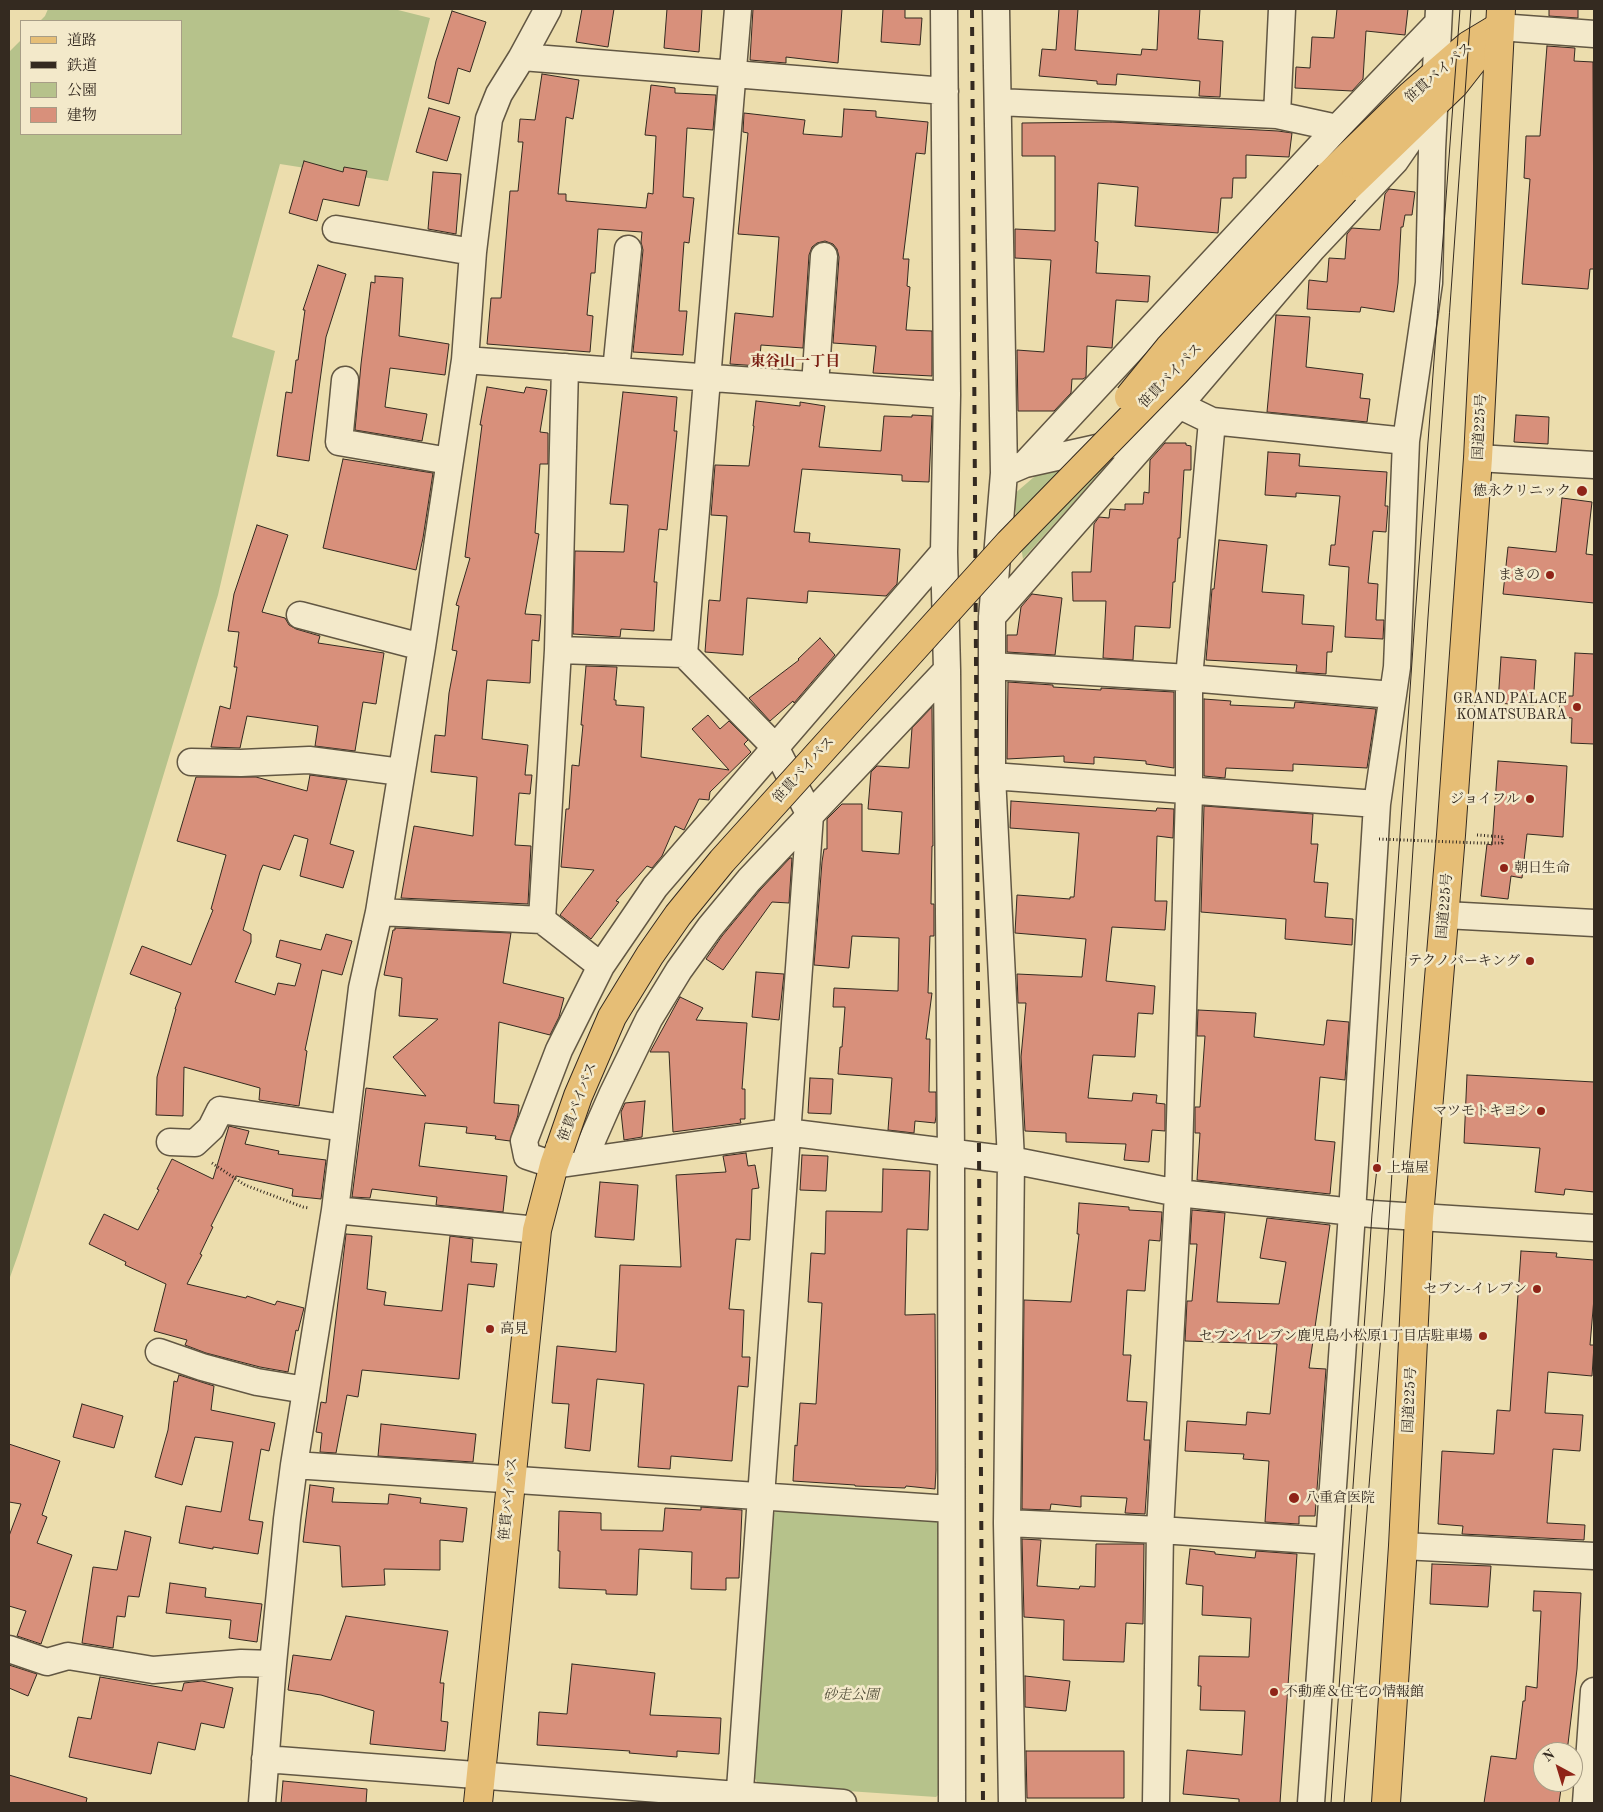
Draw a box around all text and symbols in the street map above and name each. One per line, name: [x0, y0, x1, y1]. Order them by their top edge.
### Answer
legend: [20, 20, 182, 135]
text: 道路: [67, 34, 97, 49]
street label: 笹貫バイパス: [1402, 39, 1476, 107]
text: 鉄道: [67, 59, 97, 74]
text: 公園: [67, 84, 97, 99]
text: 建物: [67, 109, 97, 124]
street label: 笹貫バイパス: [1136, 340, 1206, 412]
district label: 東谷山一丁目: [750, 353, 840, 371]
street label: 国道225号: [1470, 393, 1490, 461]
place label: 徳永クリニック: [1473, 483, 1571, 499]
marker: 徳永クリニック: [1575, 484, 1589, 498]
place label: まきの: [1498, 567, 1540, 583]
marker: まきの: [1544, 569, 1556, 581]
place label: GRAND PALACE KOMATSUBARA: [1453, 691, 1567, 724]
marker: GRAND PALACE KOMATSUBARA: [1571, 701, 1583, 713]
street label: 笹貫バイパス: [770, 733, 838, 807]
place label: ジョイフル: [1450, 791, 1520, 807]
marker: ジョイフル: [1524, 793, 1536, 805]
place label: 朝日生命: [1514, 860, 1570, 876]
marker: 朝日生命: [1498, 862, 1510, 874]
street label: 国道225号: [1434, 872, 1456, 940]
place label: テクノパーキング: [1408, 953, 1520, 969]
marker: テクノパーキング: [1524, 955, 1536, 967]
street label: 笹貫バイパス: [555, 1060, 601, 1144]
place label: マツモトキヨシ: [1433, 1103, 1531, 1119]
marker: マツモトキヨシ: [1535, 1105, 1547, 1117]
place label: 上塩屋: [1387, 1160, 1429, 1176]
marker: 上塩屋: [1371, 1162, 1383, 1174]
place label: セブン-イレブン: [1424, 1281, 1527, 1297]
marker: セブン-イレブン: [1531, 1283, 1543, 1295]
place label: 高見: [500, 1321, 528, 1337]
marker: 高見: [484, 1323, 496, 1335]
place label: セブンイレブン鹿児島小松原1丁目店駐車場: [1199, 1328, 1473, 1344]
marker: セブンイレブン鹿児島小松原1丁目店駐車場: [1477, 1330, 1489, 1342]
street label: 国道225号: [1400, 1366, 1420, 1434]
street label: 笹貫バイパス: [496, 1456, 522, 1542]
place label: 八重倉医院: [1305, 1490, 1375, 1506]
marker: 八重倉医院: [1287, 1491, 1301, 1505]
place label: 不動産＆住宅の情報館: [1284, 1684, 1424, 1700]
marker: 不動産＆住宅の情報館: [1268, 1686, 1280, 1698]
park label: 砂走公園: [823, 1687, 879, 1703]
north arrow: [1533, 1742, 1583, 1792]
text: N: [1541, 1747, 1558, 1765]

